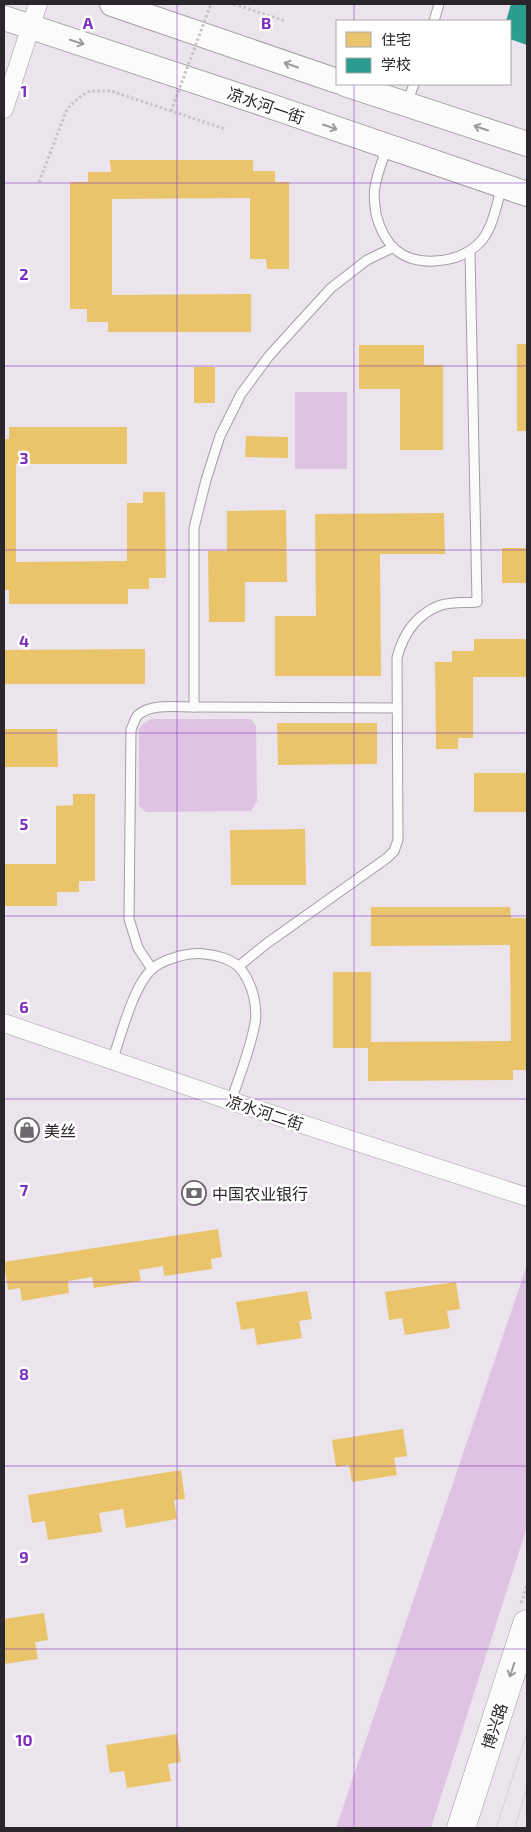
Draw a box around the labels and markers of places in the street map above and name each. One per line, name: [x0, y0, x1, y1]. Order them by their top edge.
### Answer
shop icon: 美丝: [14, 1117, 40, 1143]
place label: 美丝: [44, 1121, 76, 1140]
bank icon: 中国农业银行: [181, 1180, 207, 1206]
place label: 中国农业银行: [212, 1184, 308, 1203]

